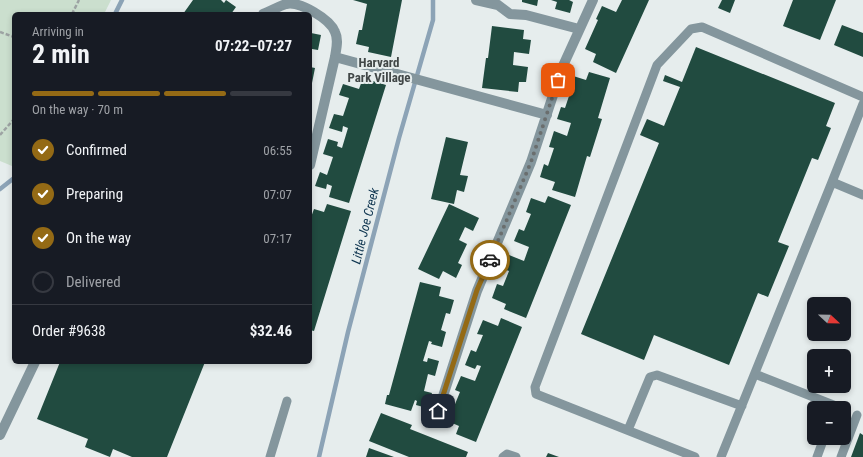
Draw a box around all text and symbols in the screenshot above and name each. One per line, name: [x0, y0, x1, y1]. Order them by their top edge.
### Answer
text: Arriving in: [32, 24, 84, 39]
text: 07:22–07:27: [215, 37, 292, 55]
text: 2 min: [32, 39, 90, 69]
district label: Harvard Park Village: [347, 55, 411, 85]
pin: [541, 63, 575, 97]
icon: bag: [547, 69, 569, 91]
text: On the way · 70 m: [32, 102, 123, 117]
icon: check: [32, 139, 54, 161]
text: Confirmed: [66, 141, 127, 159]
text: 06:55: [263, 143, 292, 158]
icon: check: [32, 183, 54, 205]
text: Preparing: [66, 185, 123, 203]
water label: Little Joe Creek: [348, 186, 382, 266]
text: 07:07: [263, 187, 292, 202]
icon: check: [32, 227, 54, 249]
text: On the way: [66, 229, 131, 247]
text: 07:17: [263, 231, 292, 246]
courier: [470, 240, 510, 280]
icon: car: [479, 249, 501, 271]
text: Delivered: [66, 273, 121, 291]
north arrow: [807, 297, 851, 341]
map controls: [807, 297, 851, 445]
text: Order #9638: [32, 322, 106, 340]
text: $32.46: [250, 322, 292, 340]
button: +: [807, 349, 851, 393]
pin: [421, 394, 455, 428]
icon: home: [427, 400, 449, 422]
button: −: [807, 401, 851, 445]

